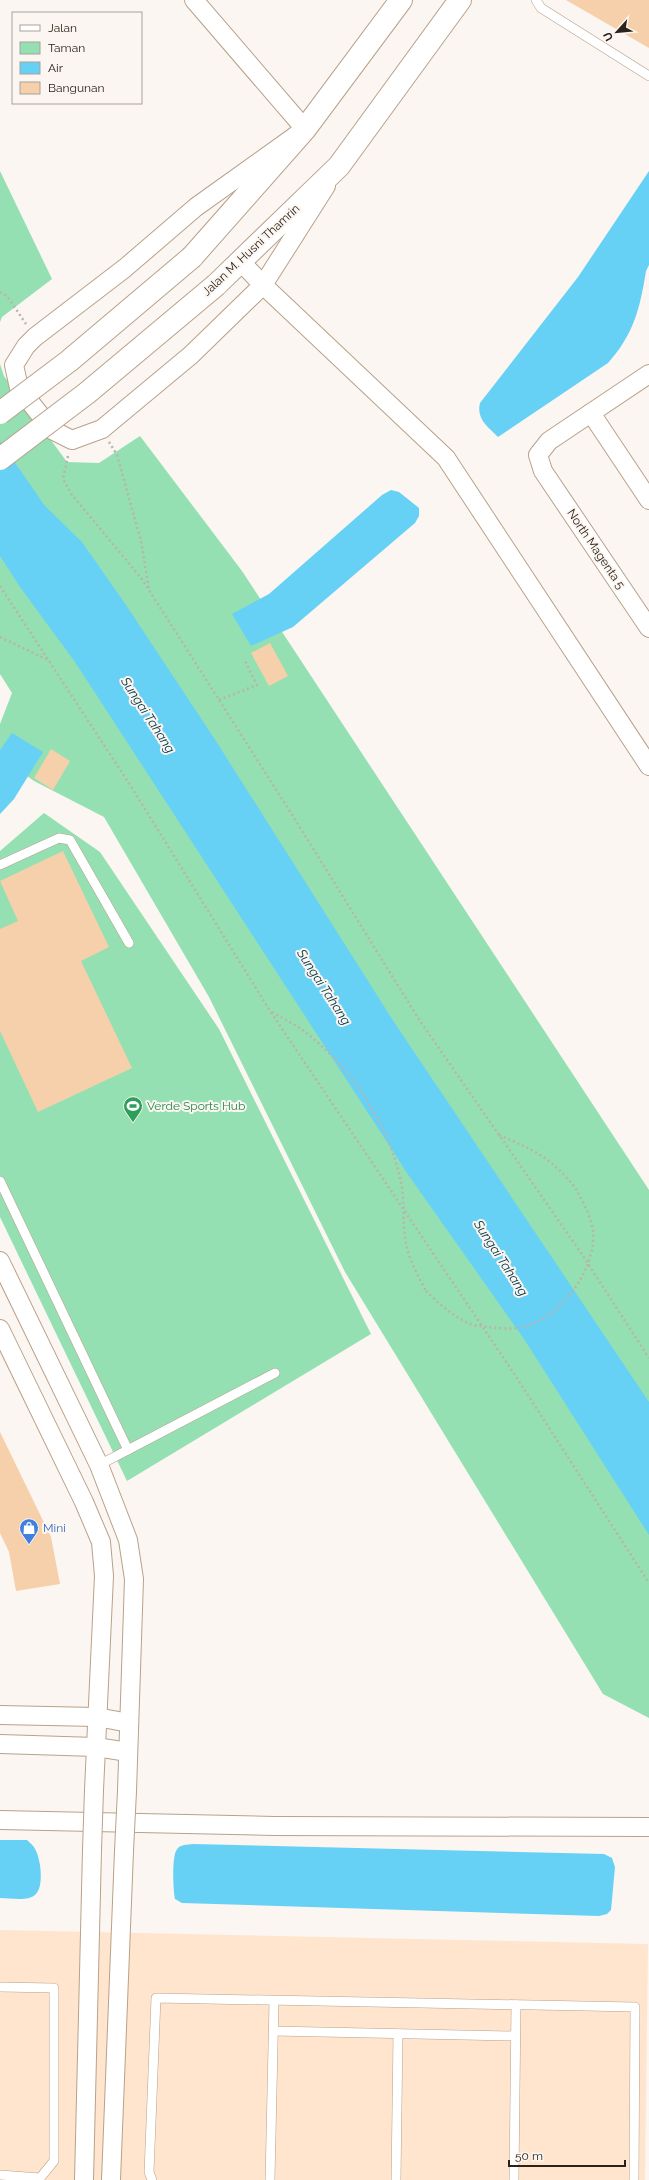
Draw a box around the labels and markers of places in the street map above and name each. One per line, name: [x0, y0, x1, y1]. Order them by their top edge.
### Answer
sports icon: Verde Sports Hub: [122, 1095, 144, 1123]
place label: Verde Sports Hub: [147, 1099, 245, 1113]
shop icon: Mini: [18, 1517, 40, 1545]
place label: Mini: [43, 1521, 66, 1535]

